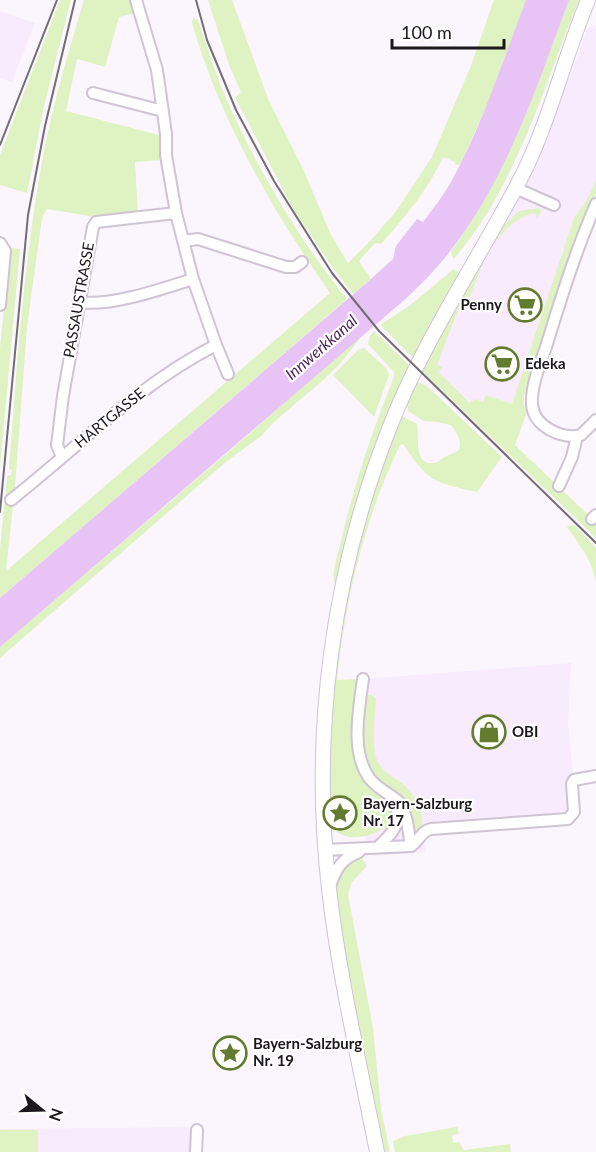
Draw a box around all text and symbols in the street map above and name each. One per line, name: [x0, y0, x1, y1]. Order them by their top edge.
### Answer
scale bar: [392, 12, 504, 50]
text: 100 m: [401, 21, 452, 43]
street label: PASSAUSTRASSE: [59, 241, 97, 359]
supermarket icon: Penny: [507, 287, 543, 323]
place label: Penny: [460, 295, 502, 313]
water label: Innwerkkanal: [281, 310, 361, 383]
supermarket icon: Edeka: [484, 346, 520, 382]
place label: Edeka: [525, 354, 566, 372]
street label: HARTGASSE: [71, 383, 148, 451]
shop icon: OBI: [471, 714, 507, 750]
place label: OBI: [512, 722, 538, 740]
place label: Bayern-Salzburg Nr. 17: [363, 794, 472, 829]
place icon: Bayern-Salzburg Nr. 17: [322, 795, 358, 831]
place label: Bayern-Salzburg Nr. 19: [253, 1034, 362, 1069]
place icon: Bayern-Salzburg Nr. 19: [212, 1035, 248, 1071]
north arrow: [12, 1080, 72, 1140]
text: N: [46, 1106, 68, 1124]

